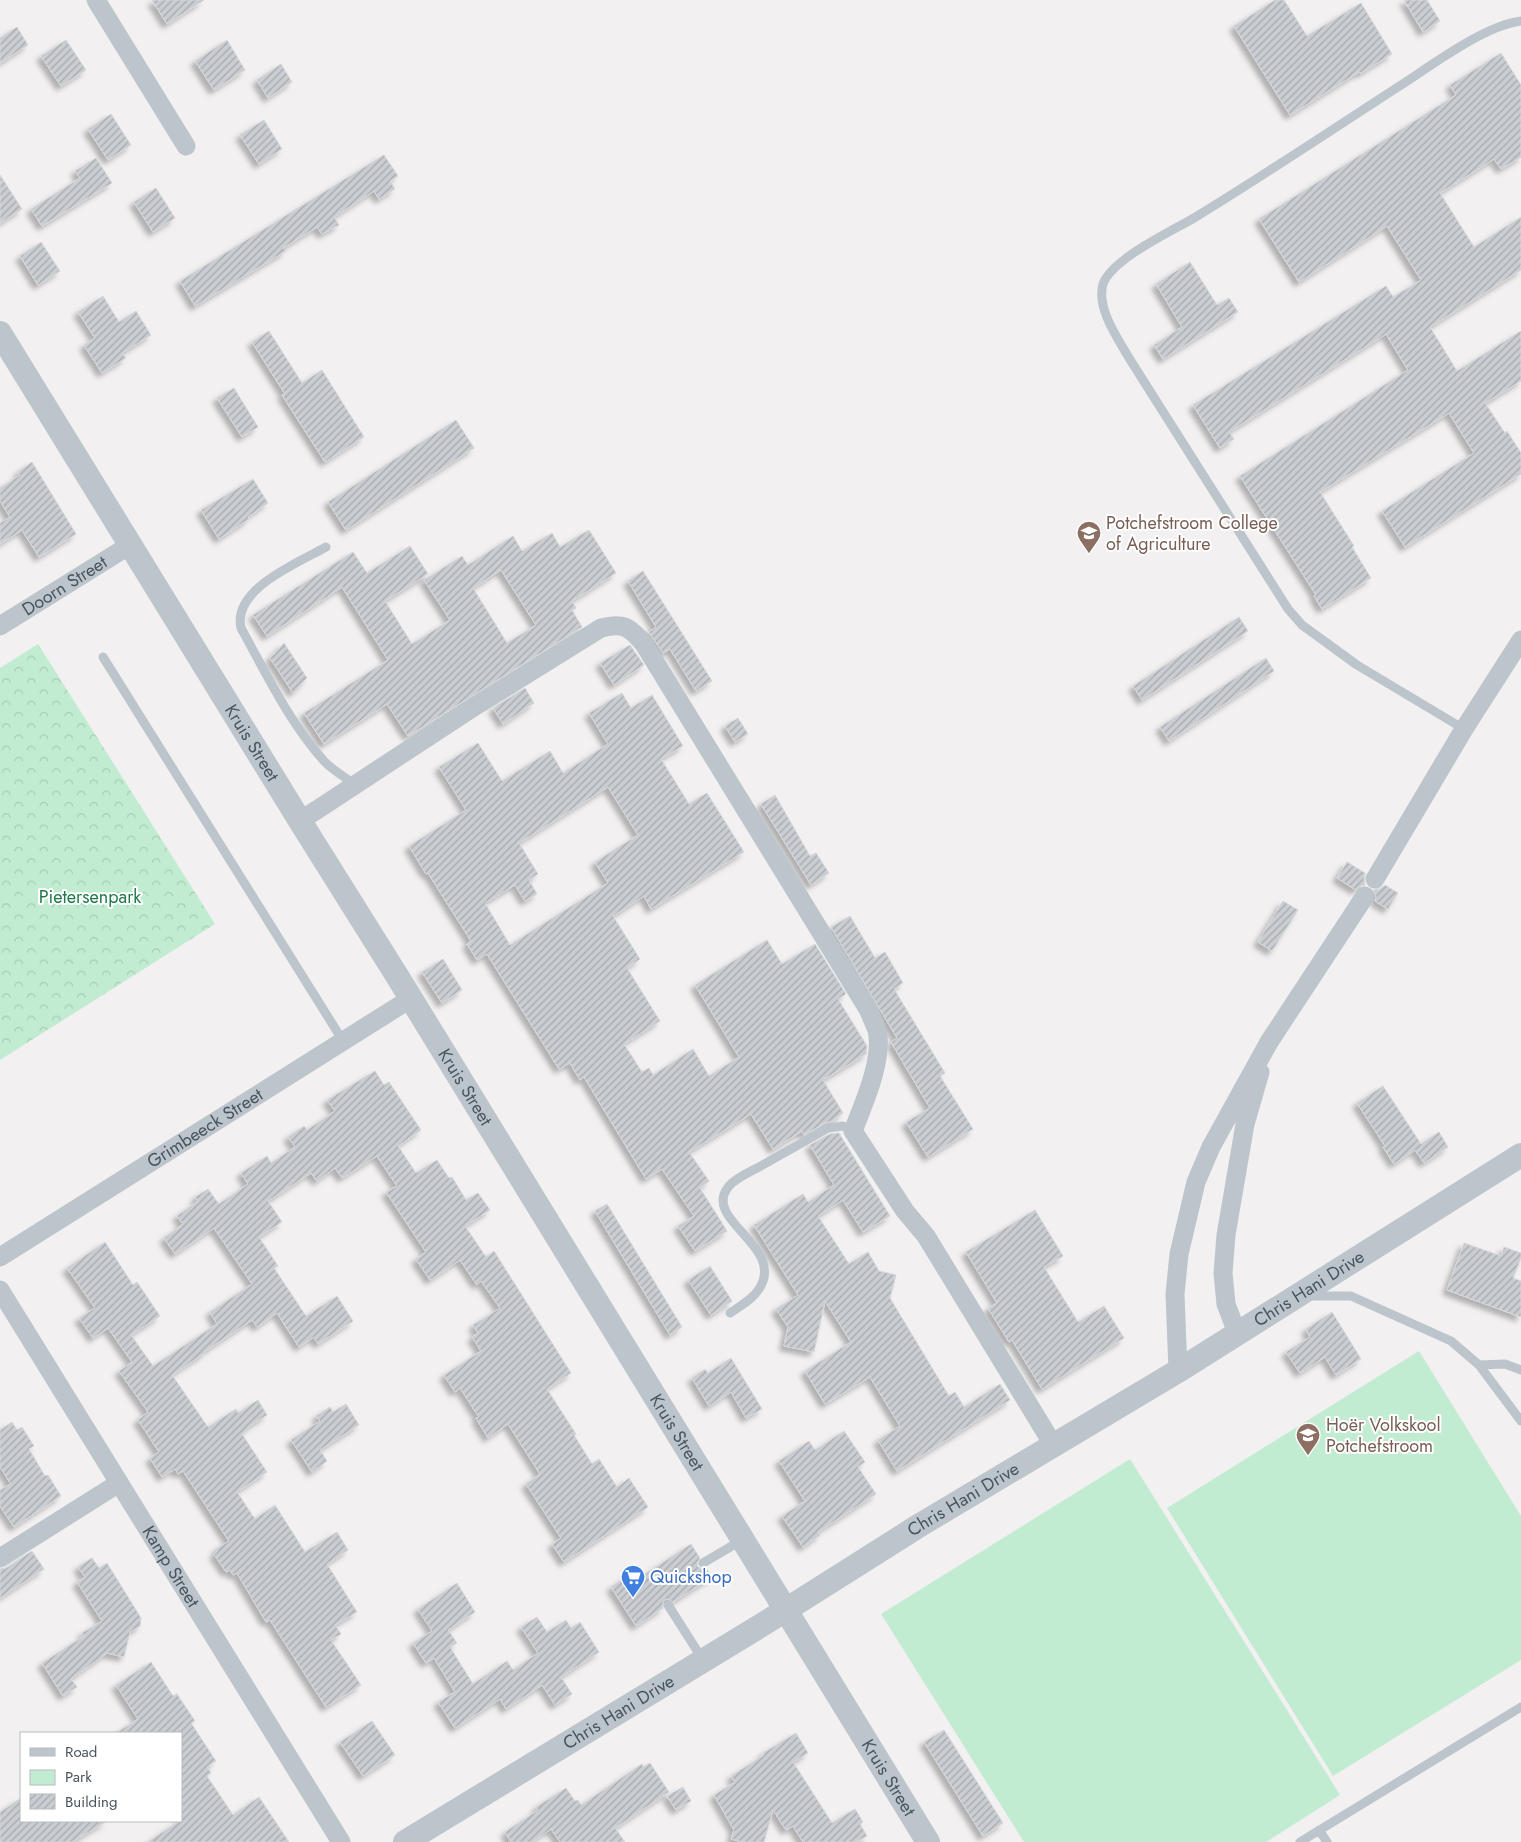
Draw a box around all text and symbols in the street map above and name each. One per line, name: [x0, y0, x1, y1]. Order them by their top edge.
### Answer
place label: Potchefstroom College of Agriculture: [1106, 510, 1278, 557]
school or university icon: Potchefstroom College of Agriculture: [1076, 520, 1102, 554]
street label: Doorn Street: [17, 549, 113, 622]
street label: Kruis Street: [218, 699, 286, 787]
park label: Pietersenpark: [39, 884, 141, 910]
street label: Kruis Street: [432, 1043, 499, 1131]
street label: Grimbeeck Street: [142, 1081, 268, 1174]
street label: Chris Hani Drive: [1249, 1244, 1369, 1333]
street label: Kruis Street: [643, 1389, 711, 1476]
place label: Hoër Volkskool Potchefstroom: [1326, 1412, 1441, 1459]
school or university icon: Hoër Volkskool Potchefstroom: [1295, 1422, 1321, 1456]
street label: Chris Hani Drive: [902, 1456, 1024, 1543]
street label: Kamp Street: [136, 1521, 206, 1613]
supermarket icon: Quickshop: [620, 1564, 646, 1598]
place label: Quickshop: [650, 1564, 732, 1590]
street label: Chris Hani Drive: [558, 1668, 679, 1756]
legend: [20, 1732, 182, 1822]
street label: Kruis Street: [855, 1734, 922, 1822]
text: Road: [65, 1741, 97, 1763]
text: Park: [65, 1766, 92, 1788]
text: Building: [65, 1791, 117, 1813]

